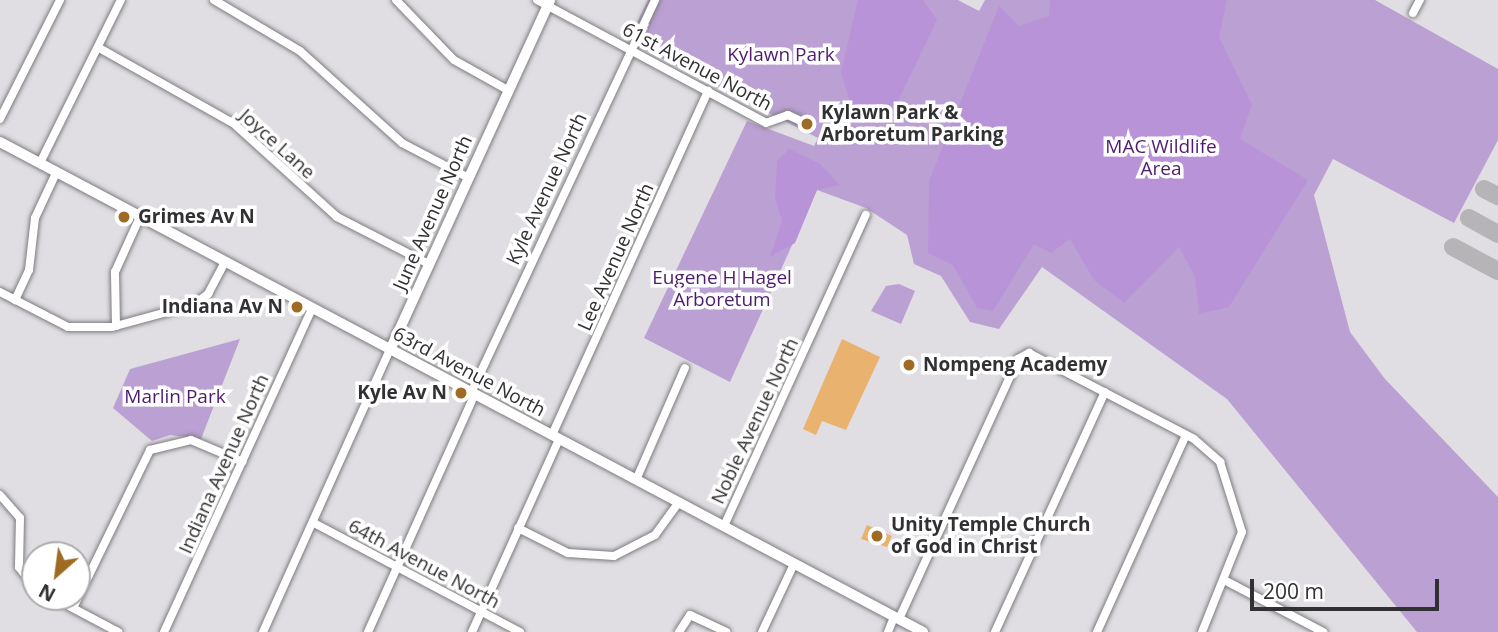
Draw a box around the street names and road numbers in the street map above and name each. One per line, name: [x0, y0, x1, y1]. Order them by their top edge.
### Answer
street label: 61st Avenue North: [619, 18, 775, 116]
street label: Joyce Lane: [235, 104, 319, 184]
street label: Kyle Avenue North: [502, 110, 592, 268]
street label: June Avenue North: [389, 132, 477, 294]
street label: Lee Avenue North: [573, 180, 659, 334]
street label: 63rd Avenue North: [389, 322, 549, 422]
street label: Noble Avenue North: [706, 334, 804, 508]
street label: Indiana Avenue North: [174, 371, 274, 557]
street label: 64th Avenue North: [344, 514, 504, 614]

